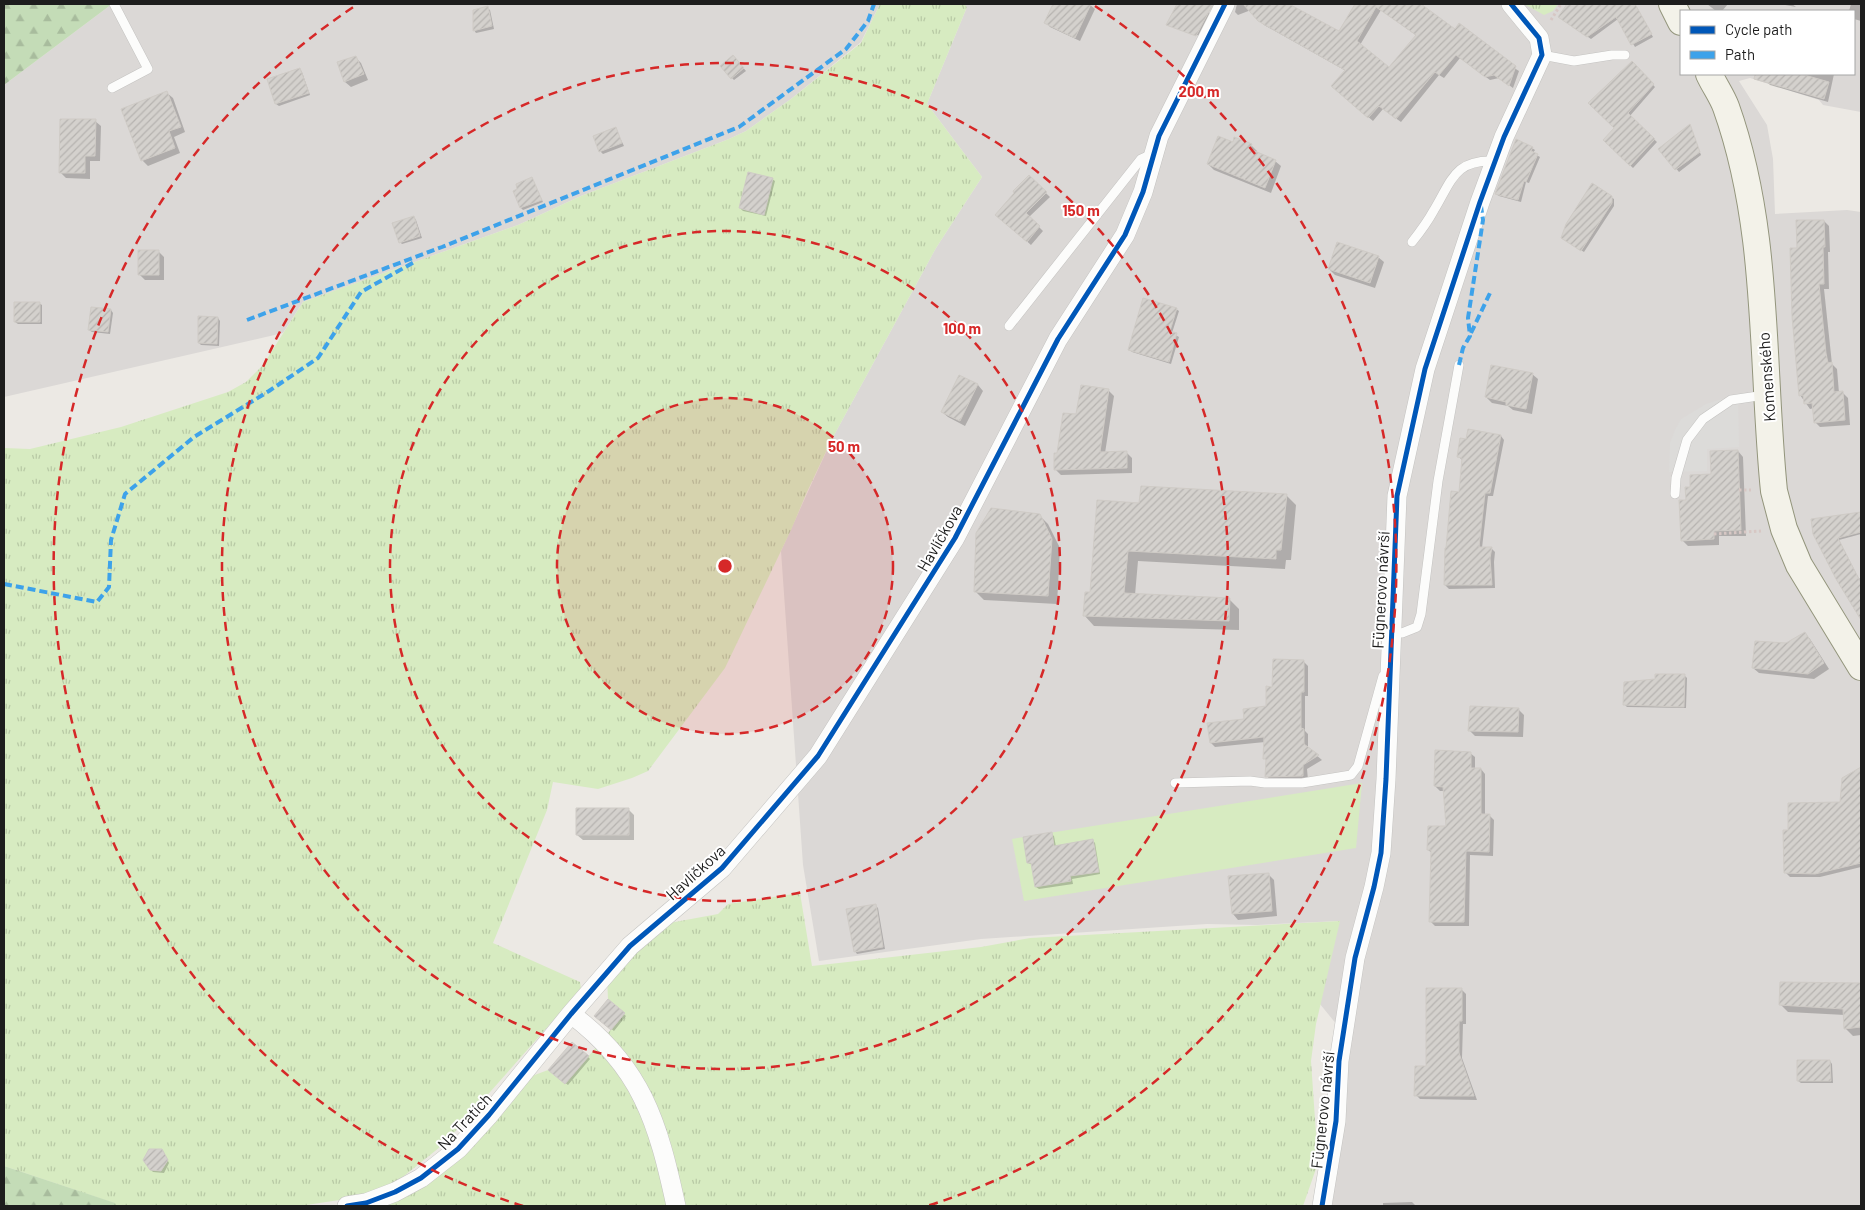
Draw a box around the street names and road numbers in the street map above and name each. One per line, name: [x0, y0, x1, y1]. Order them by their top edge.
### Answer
street label: Komenského: [1753, 332, 1779, 422]
street label: Havlíčkova: [912, 502, 966, 574]
street label: Fügnerovo návrší: [1367, 530, 1393, 649]
street label: Havlíčkova: [661, 840, 729, 904]
street label: Fügnerovo návrší: [1306, 1050, 1338, 1169]
street label: Na Tratích: [433, 1089, 495, 1153]

